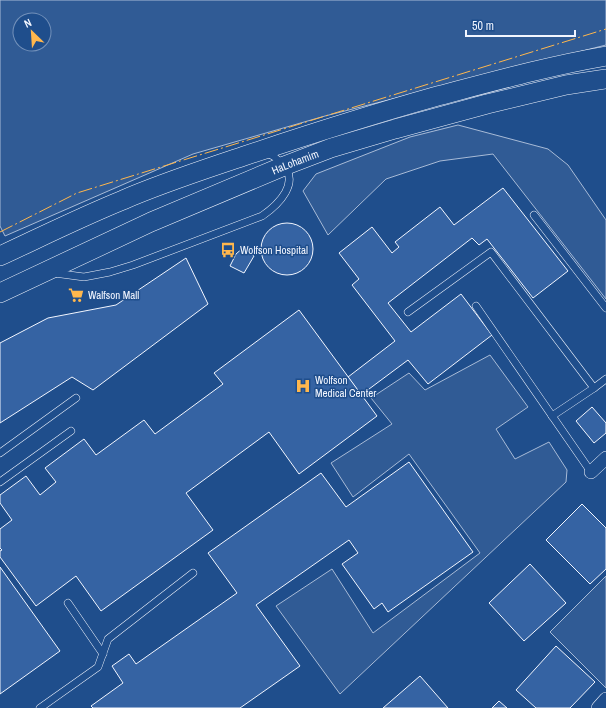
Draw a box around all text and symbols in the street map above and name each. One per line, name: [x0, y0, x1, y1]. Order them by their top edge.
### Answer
north arrow: [12, 12, 52, 52]
scale bar: [466, 12, 575, 38]
text: N: [22, 15, 34, 31]
text: 50 m: [472, 18, 494, 34]
street label: HaLohamim: [270, 146, 321, 177]
bus stop icon: Wolfson Hospital: [219, 241, 237, 259]
place label: Wolfson Hospital: [240, 243, 308, 257]
supermarket icon: Walfson Mall: [67, 286, 85, 304]
place label: Walfson Mall: [88, 288, 139, 302]
place label: Wolfson Medical Center: [315, 373, 376, 400]
hospital icon: Wolfson Medical Center: [294, 377, 312, 395]

